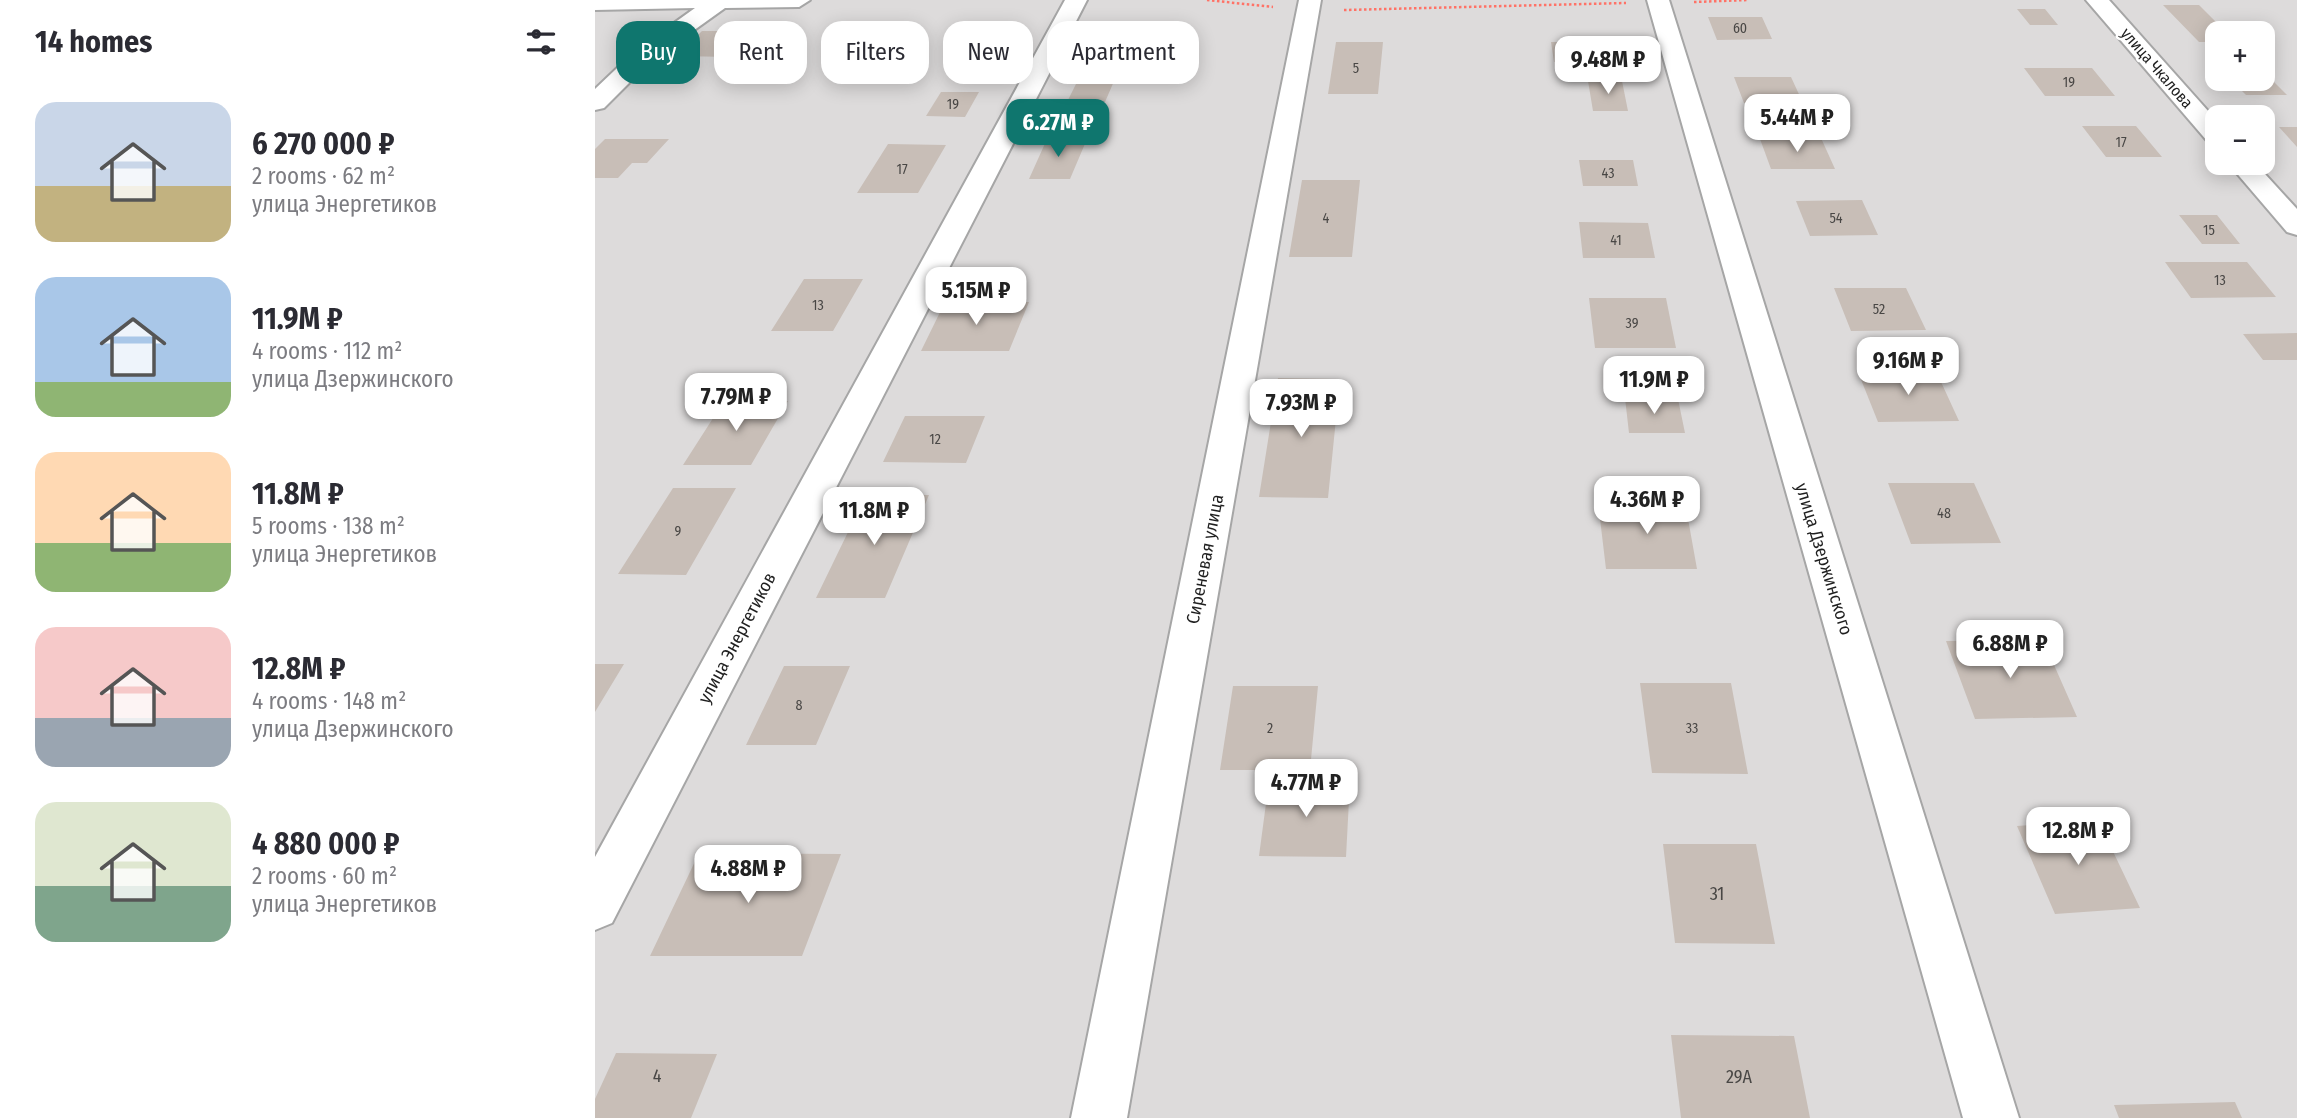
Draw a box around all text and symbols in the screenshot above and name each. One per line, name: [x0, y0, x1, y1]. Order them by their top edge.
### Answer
house number: 60: [1733, 20, 1747, 37]
chip: Buy: [616, 21, 700, 84]
chip: Rent: [714, 21, 807, 84]
chip: Filters: [821, 21, 929, 84]
chip: New: [943, 21, 1033, 84]
chip: Apartment: [1047, 21, 1199, 84]
map controls: [2205, 21, 2275, 175]
button: +: [2205, 21, 2275, 91]
icon: filters: [522, 23, 560, 61]
text: 14 homes: [35, 24, 152, 60]
street label: улица Чкалова: [2117, 24, 2197, 112]
pin: 9.48M ₽: [1543, 36, 1673, 96]
text: 9.48M ₽: [1571, 45, 1645, 73]
house number: 5: [1353, 60, 1359, 77]
house number: 19: [2063, 74, 2075, 91]
pin: 5.44M ₽: [1732, 94, 1862, 154]
house number: 19: [947, 96, 959, 113]
pin: 6.27M ₽: [993, 100, 1123, 159]
text: 5.44M ₽: [1760, 103, 1834, 131]
button: −: [2205, 105, 2275, 175]
text: 6.27M ₽: [1022, 108, 1094, 136]
text: 6 270 000 ₽: [252, 126, 394, 162]
icon: home: [91, 130, 175, 214]
house number: 17: [2115, 134, 2127, 151]
house number: 17: [896, 161, 908, 178]
text: 2 rooms · 62 m²: [252, 162, 395, 190]
house number: 43: [1602, 165, 1614, 182]
text: улица Энергетиков: [252, 190, 437, 218]
house number: 4: [1323, 210, 1330, 227]
house number: 54: [1829, 210, 1843, 227]
house number: 15: [2203, 222, 2215, 239]
house number: 41: [1610, 232, 1622, 249]
pin: 5.15M ₽: [911, 268, 1041, 327]
house number: 13: [2214, 272, 2226, 289]
text: 5.15M ₽: [941, 276, 1011, 304]
house number: 13: [812, 297, 824, 314]
text: 11.9M ₽: [252, 301, 343, 337]
house number: 52: [1873, 301, 1885, 318]
icon: home: [91, 305, 175, 389]
house number: 39: [1626, 315, 1639, 332]
text: 4 rooms · 112 m²: [252, 337, 402, 365]
pin: 9.16M ₽: [1843, 338, 1973, 397]
text: 9.16M ₽: [1873, 346, 1943, 374]
pin: 11.9M ₽: [1589, 356, 1719, 416]
text: улица Дзержинского: [252, 365, 454, 393]
text: 11.9M ₽: [1619, 365, 1689, 393]
pin: 7.79M ₽: [671, 374, 801, 433]
pin: 7.93M ₽: [1236, 380, 1366, 439]
text: 7.79M ₽: [701, 382, 771, 410]
text: 7.93M ₽: [1266, 388, 1336, 416]
house number: 12: [929, 431, 941, 448]
text: 11.8M ₽: [252, 476, 344, 512]
pin: 4.36M ₽: [1582, 476, 1712, 536]
icon: home: [91, 480, 175, 564]
street label: улица Дзержинского: [1790, 480, 1858, 638]
text: 4.36M ₽: [1610, 485, 1684, 513]
pin: 11.8M ₽: [809, 488, 939, 547]
street label: Сиреневая улица: [1182, 492, 1228, 626]
text: 11.8M ₽: [839, 496, 909, 524]
house number: 48: [1937, 505, 1951, 522]
text: 5 rooms · 138 m²: [252, 512, 405, 540]
house number: 9: [675, 523, 682, 540]
text: улица Энергетиков: [252, 540, 437, 568]
street label: улица Энергетиков: [693, 569, 781, 707]
pin: 6.88M ₽: [1945, 620, 2075, 680]
text: 6.88M ₽: [1972, 629, 2048, 657]
text: 12.8M ₽: [252, 651, 345, 687]
icon: home: [91, 655, 175, 739]
text: 4 rooms · 148 m²: [252, 687, 406, 715]
house number: 8: [796, 697, 803, 714]
text: улица Дзержинского: [252, 715, 454, 743]
house number: 2: [1267, 720, 1273, 737]
house number: 33: [1686, 720, 1698, 737]
pin: 4.77M ₽: [1241, 760, 1371, 819]
text: 4.77M ₽: [1271, 768, 1341, 796]
pin: 12.8M ₽: [2013, 808, 2143, 867]
text: 12.8M ₽: [2042, 816, 2114, 844]
text: 4 880 000 ₽: [252, 826, 400, 862]
icon: home: [91, 830, 175, 914]
pin: 4.88M ₽: [683, 846, 813, 905]
text: 4.88M ₽: [710, 854, 786, 882]
text: 2 rooms · 60 m²: [252, 862, 397, 890]
house number: 31: [1710, 883, 1724, 905]
text: улица Энергетиков: [252, 890, 437, 918]
house number: 4: [653, 1065, 662, 1087]
house number: 29А: [1726, 1066, 1752, 1088]

